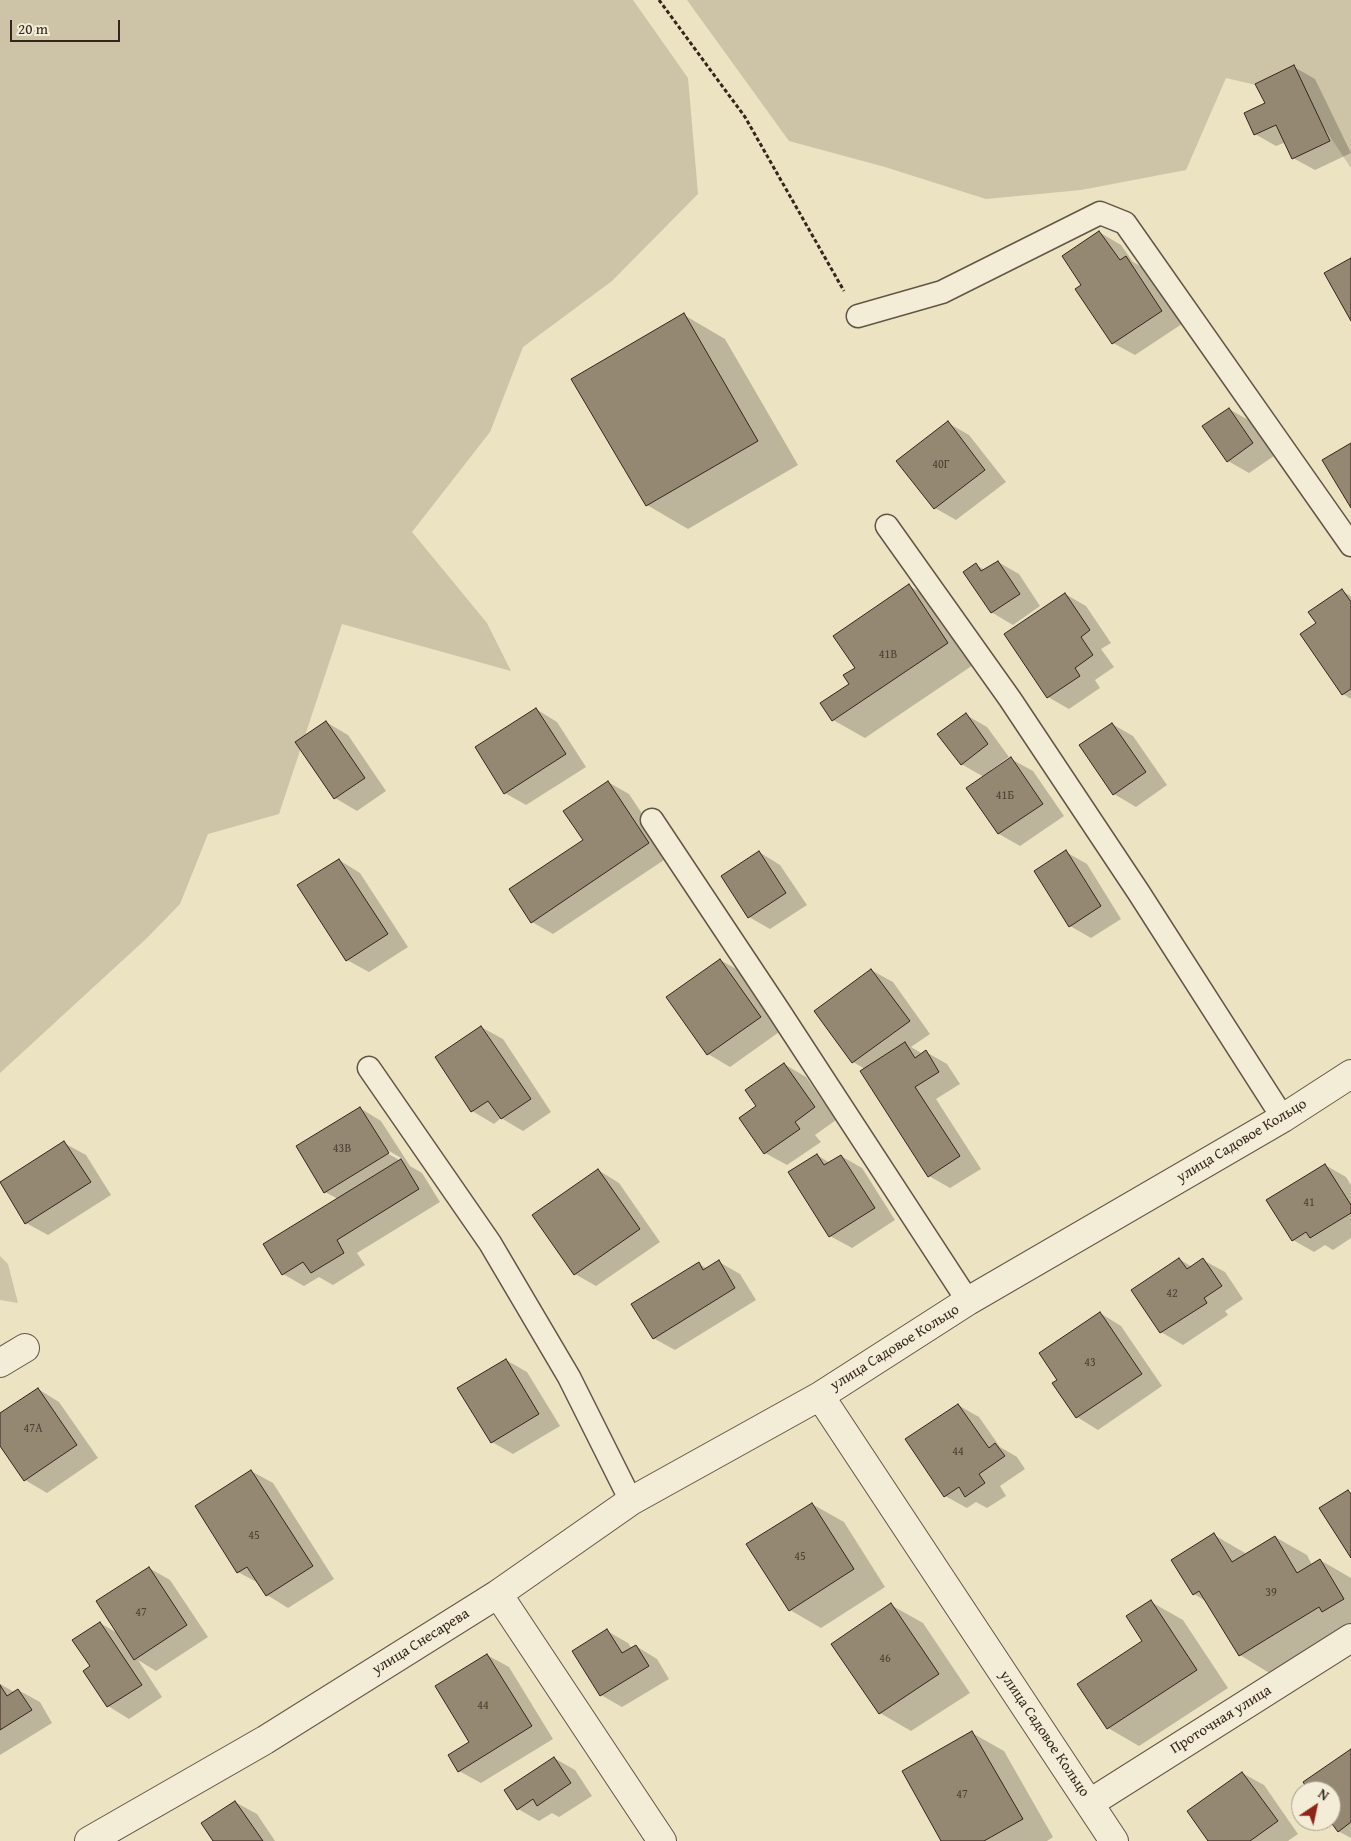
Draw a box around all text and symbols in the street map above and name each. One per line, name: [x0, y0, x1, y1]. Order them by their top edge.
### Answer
scale bar: [12, 10, 122, 42]
text: 20 m: [18, 18, 48, 39]
house number: 40Г: [932, 458, 950, 472]
house number: 41В: [879, 648, 897, 662]
house number: 41Б: [996, 789, 1014, 803]
street label: улица Садовое Кольцо: [1174, 1095, 1310, 1187]
house number: 43В: [333, 1142, 351, 1156]
house number: 41: [1303, 1196, 1315, 1210]
house number: 42: [1166, 1287, 1178, 1301]
street label: улица Садовое Кольцо: [827, 1301, 963, 1395]
house number: 43: [1084, 1356, 1096, 1370]
house number: 47А: [24, 1422, 42, 1436]
house number: 44: [952, 1445, 964, 1459]
house number: 45: [248, 1529, 260, 1543]
house number: 45: [794, 1550, 806, 1564]
house number: 39: [1265, 1586, 1277, 1600]
street label: улица Снесарева: [369, 1605, 473, 1679]
house number: 47: [135, 1606, 147, 1620]
house number: 46: [879, 1652, 891, 1666]
street label: улица Садовое Кольцо: [995, 1667, 1093, 1801]
street label: Проточная улица: [1167, 1682, 1275, 1758]
house number: 44: [477, 1699, 489, 1713]
north arrow: [1291, 1781, 1341, 1831]
text: N: [1314, 1783, 1333, 1805]
house number: 47: [956, 1788, 968, 1802]

